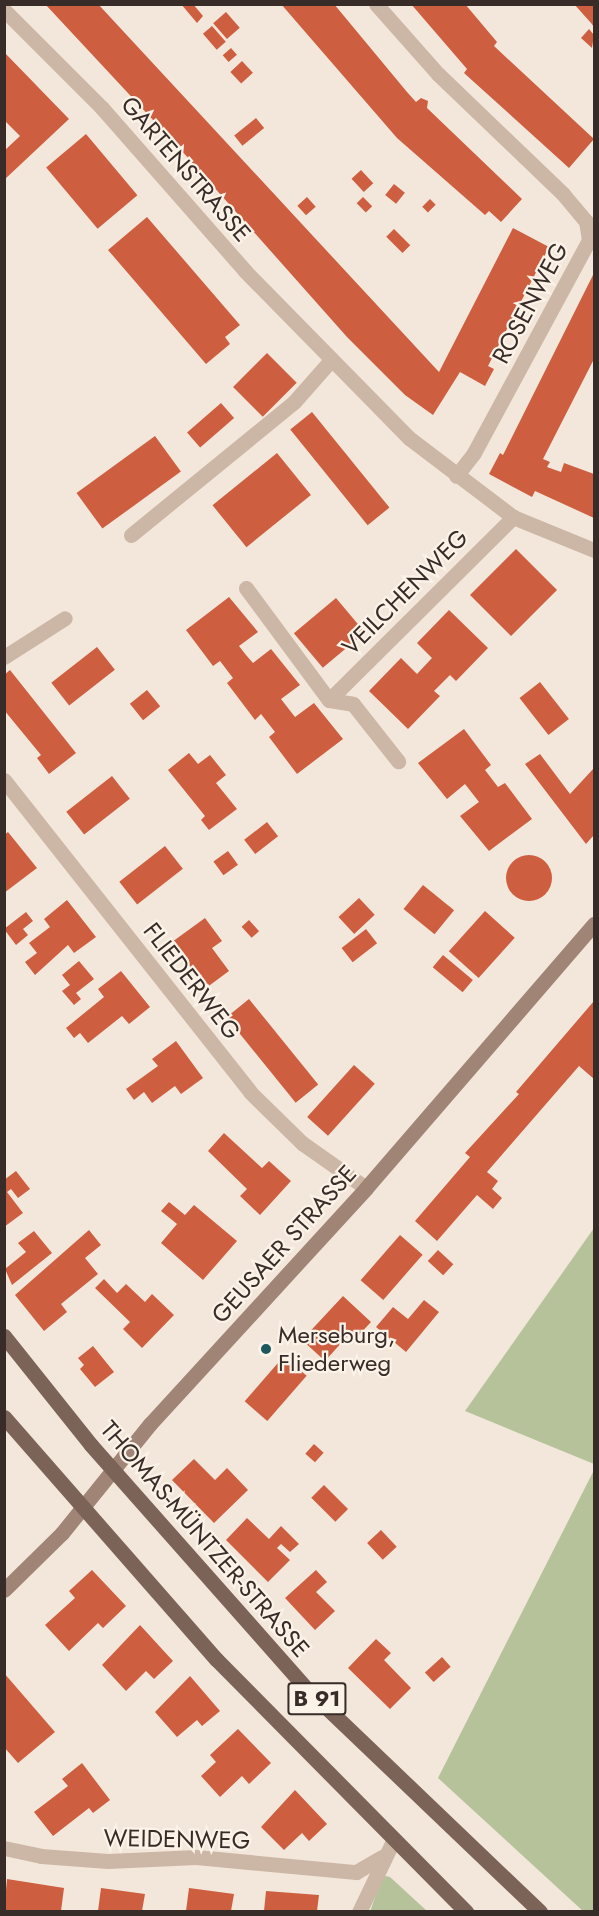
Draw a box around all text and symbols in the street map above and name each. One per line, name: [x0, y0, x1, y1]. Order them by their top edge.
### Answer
street label: GARTENSTRASSE: [115, 90, 257, 248]
street label: ROSENWEG: [486, 238, 574, 368]
street label: VEILCHENWEG: [336, 523, 474, 661]
street label: FLIEDERWEG: [137, 917, 247, 1045]
street label: GEUSAER STRASSE: [205, 1159, 363, 1329]
place label: Merseburg, Fliederweg: [278, 1321, 395, 1377]
marker: Merseburg, Fliederweg: [259, 1342, 273, 1356]
street label: THOMAS-MÜNTZER-STRASSE: [95, 1415, 315, 1663]
road number: B 91: [287, 1680, 347, 1718]
street label: WEIDENWEG: [103, 1823, 251, 1855]

